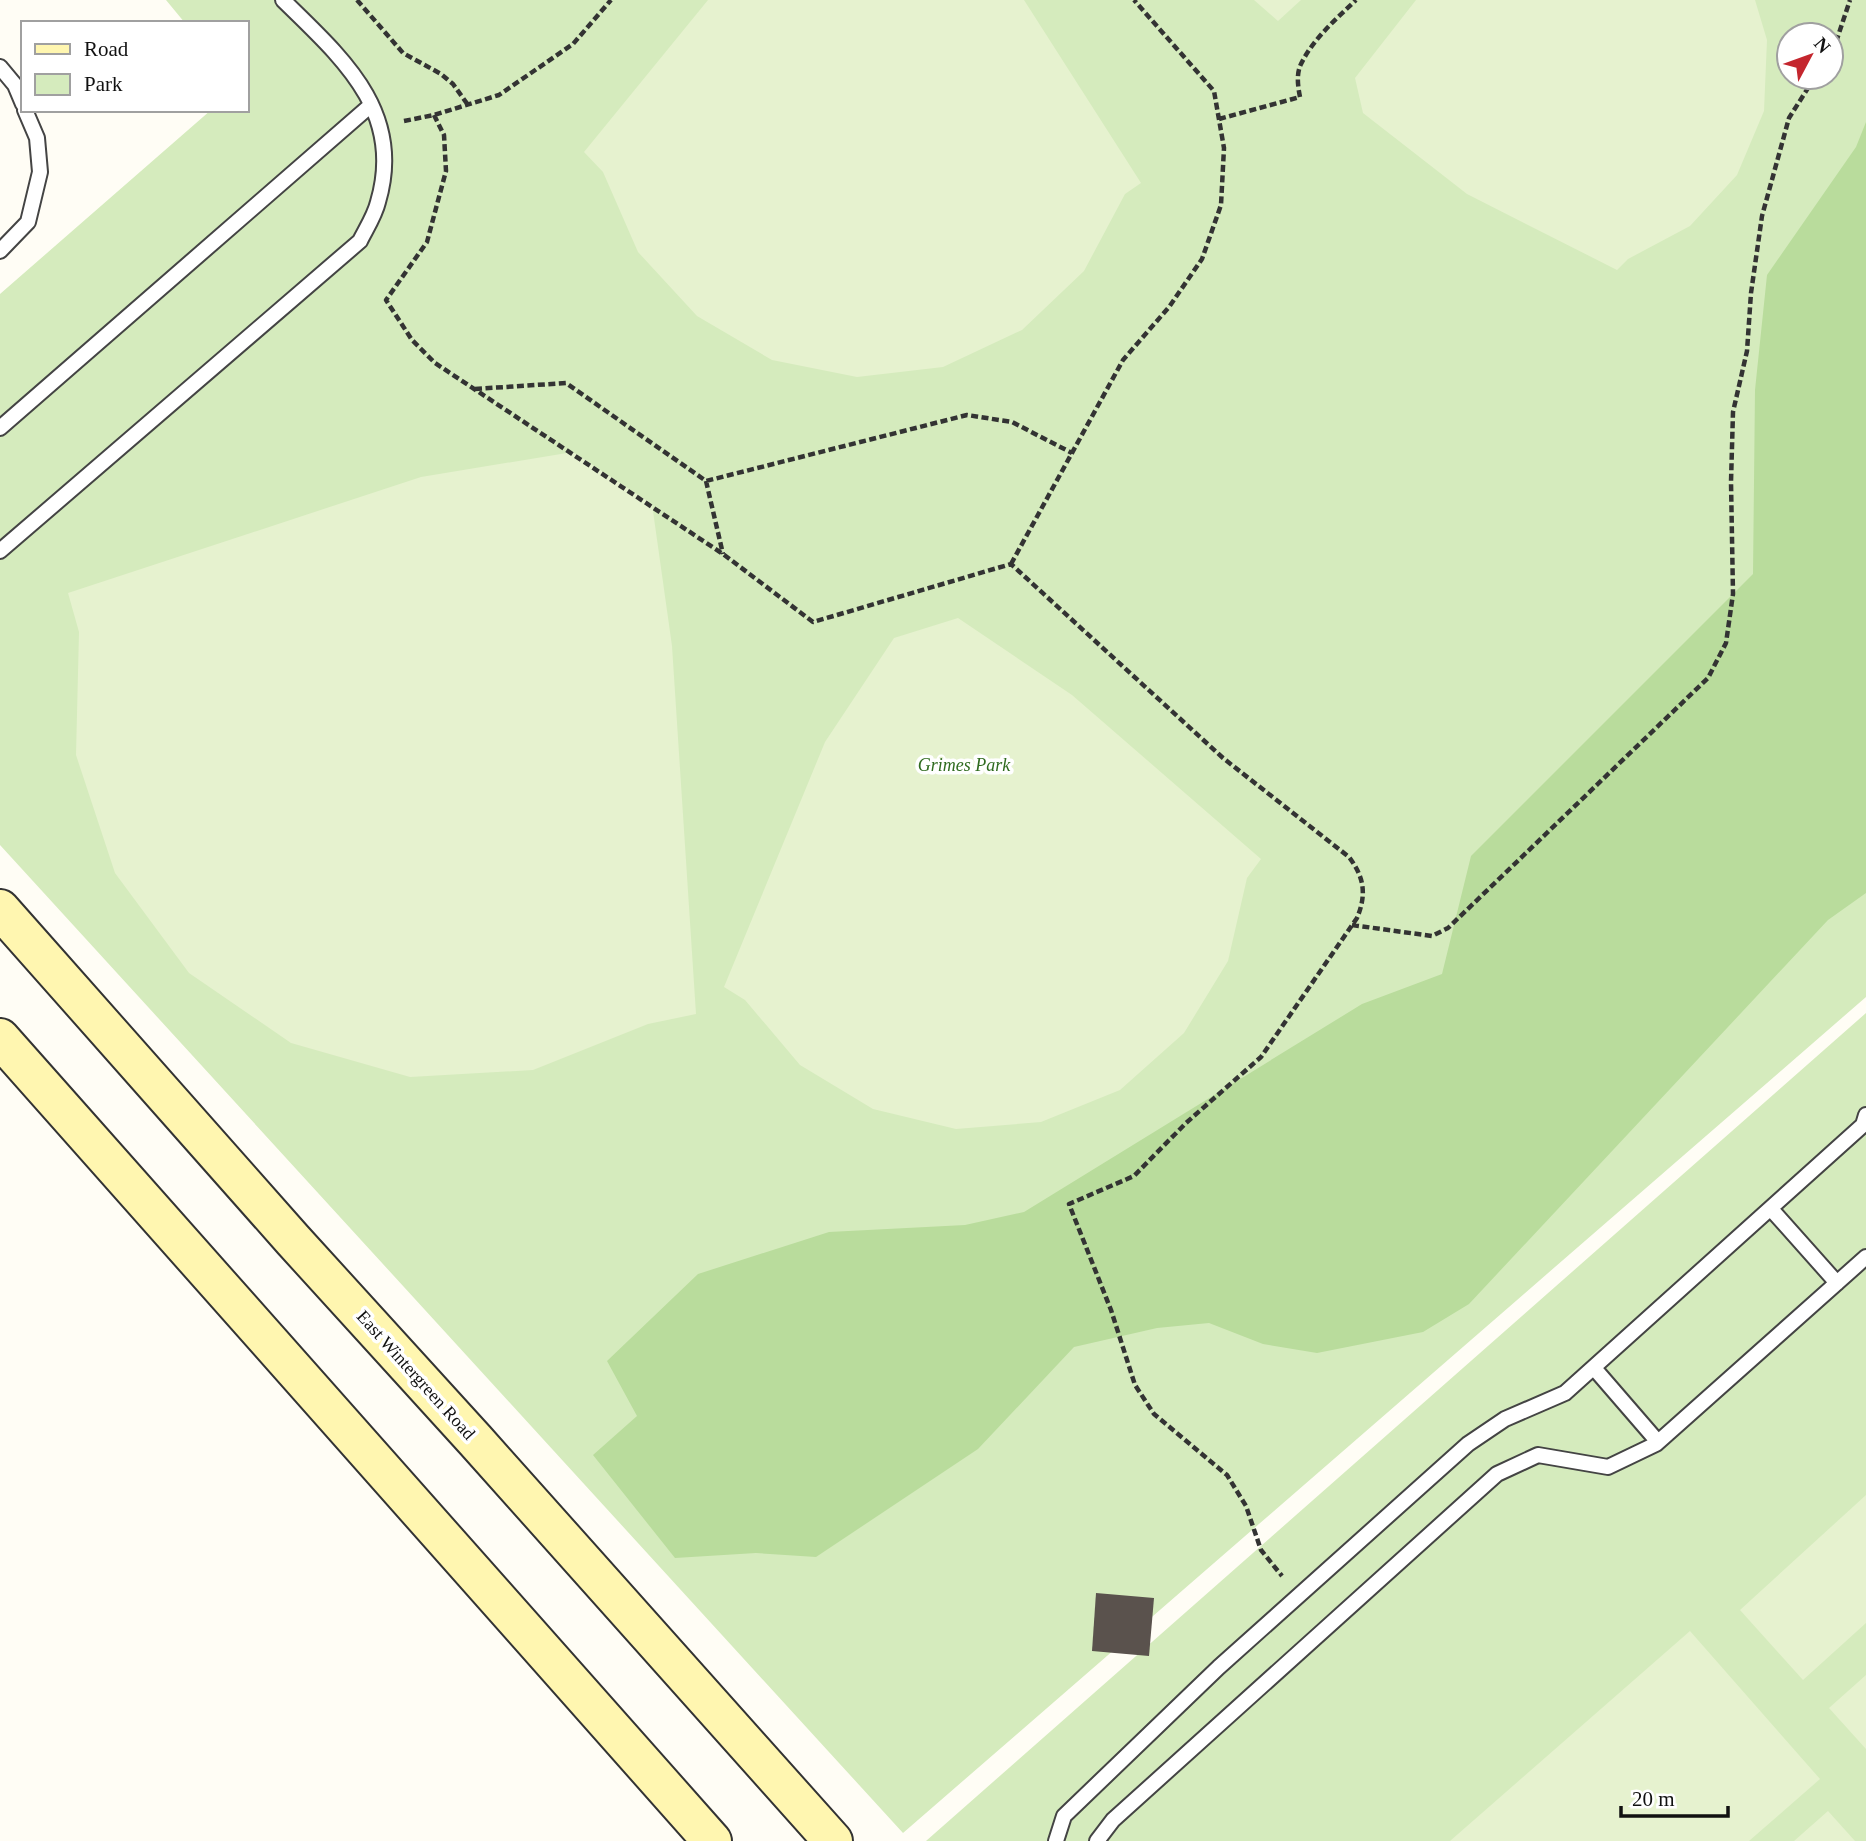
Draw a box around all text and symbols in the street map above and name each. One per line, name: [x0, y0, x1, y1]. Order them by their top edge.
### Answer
legend: [21, 21, 248, 112]
north arrow: [1775, 21, 1845, 91]
text: N: [1810, 33, 1835, 57]
text: Road: [84, 37, 129, 61]
text: Park: [84, 72, 123, 96]
park label: Grimes Park: [918, 755, 1011, 775]
street label: East Wintergreen Road: [353, 1306, 479, 1444]
scale bar: [1621, 1774, 1728, 1818]
text: 20 m: [1632, 1787, 1675, 1811]

